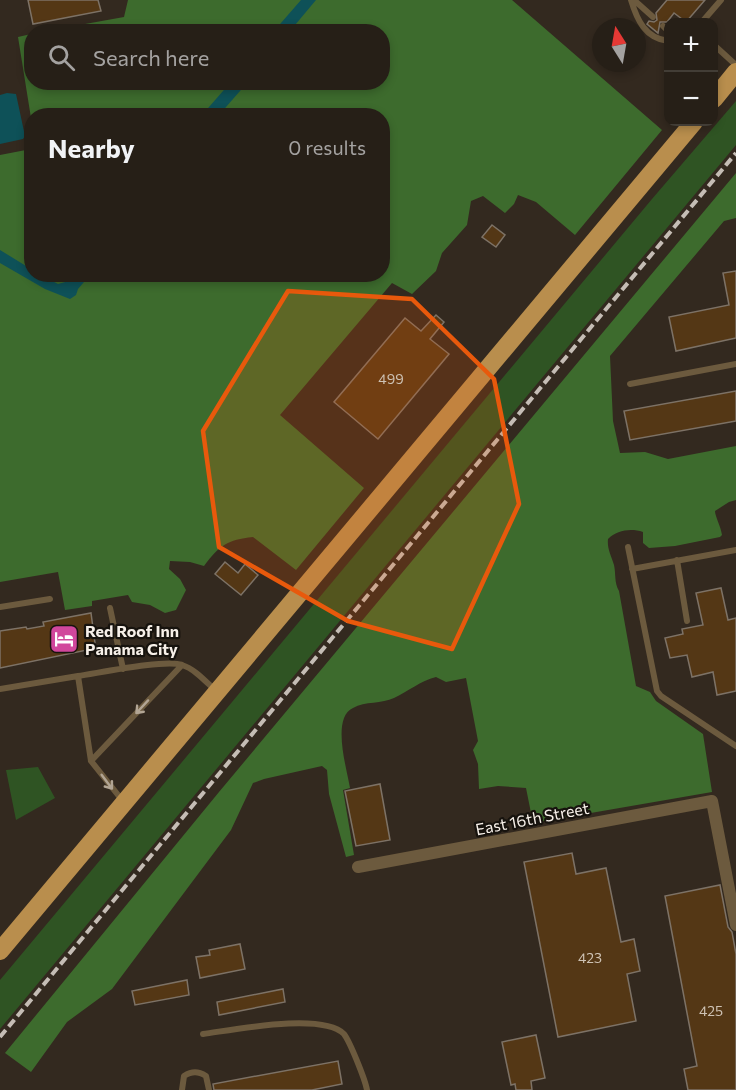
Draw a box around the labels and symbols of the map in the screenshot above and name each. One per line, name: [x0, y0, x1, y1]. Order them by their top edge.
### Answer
north arrow: [592, 18, 646, 72]
house number: 499: [378, 370, 404, 387]
place label: Red Roof Inn Panama City: [85, 621, 179, 658]
hotel icon: Red Roof Inn Panama City: [48, 623, 80, 655]
one-way arrow: [134, 700, 149, 715]
one-way arrow: [101, 774, 114, 790]
street label: East 16th Street: [474, 798, 591, 838]
house number: 423: [578, 949, 602, 966]
house number: 425: [699, 1002, 723, 1019]

